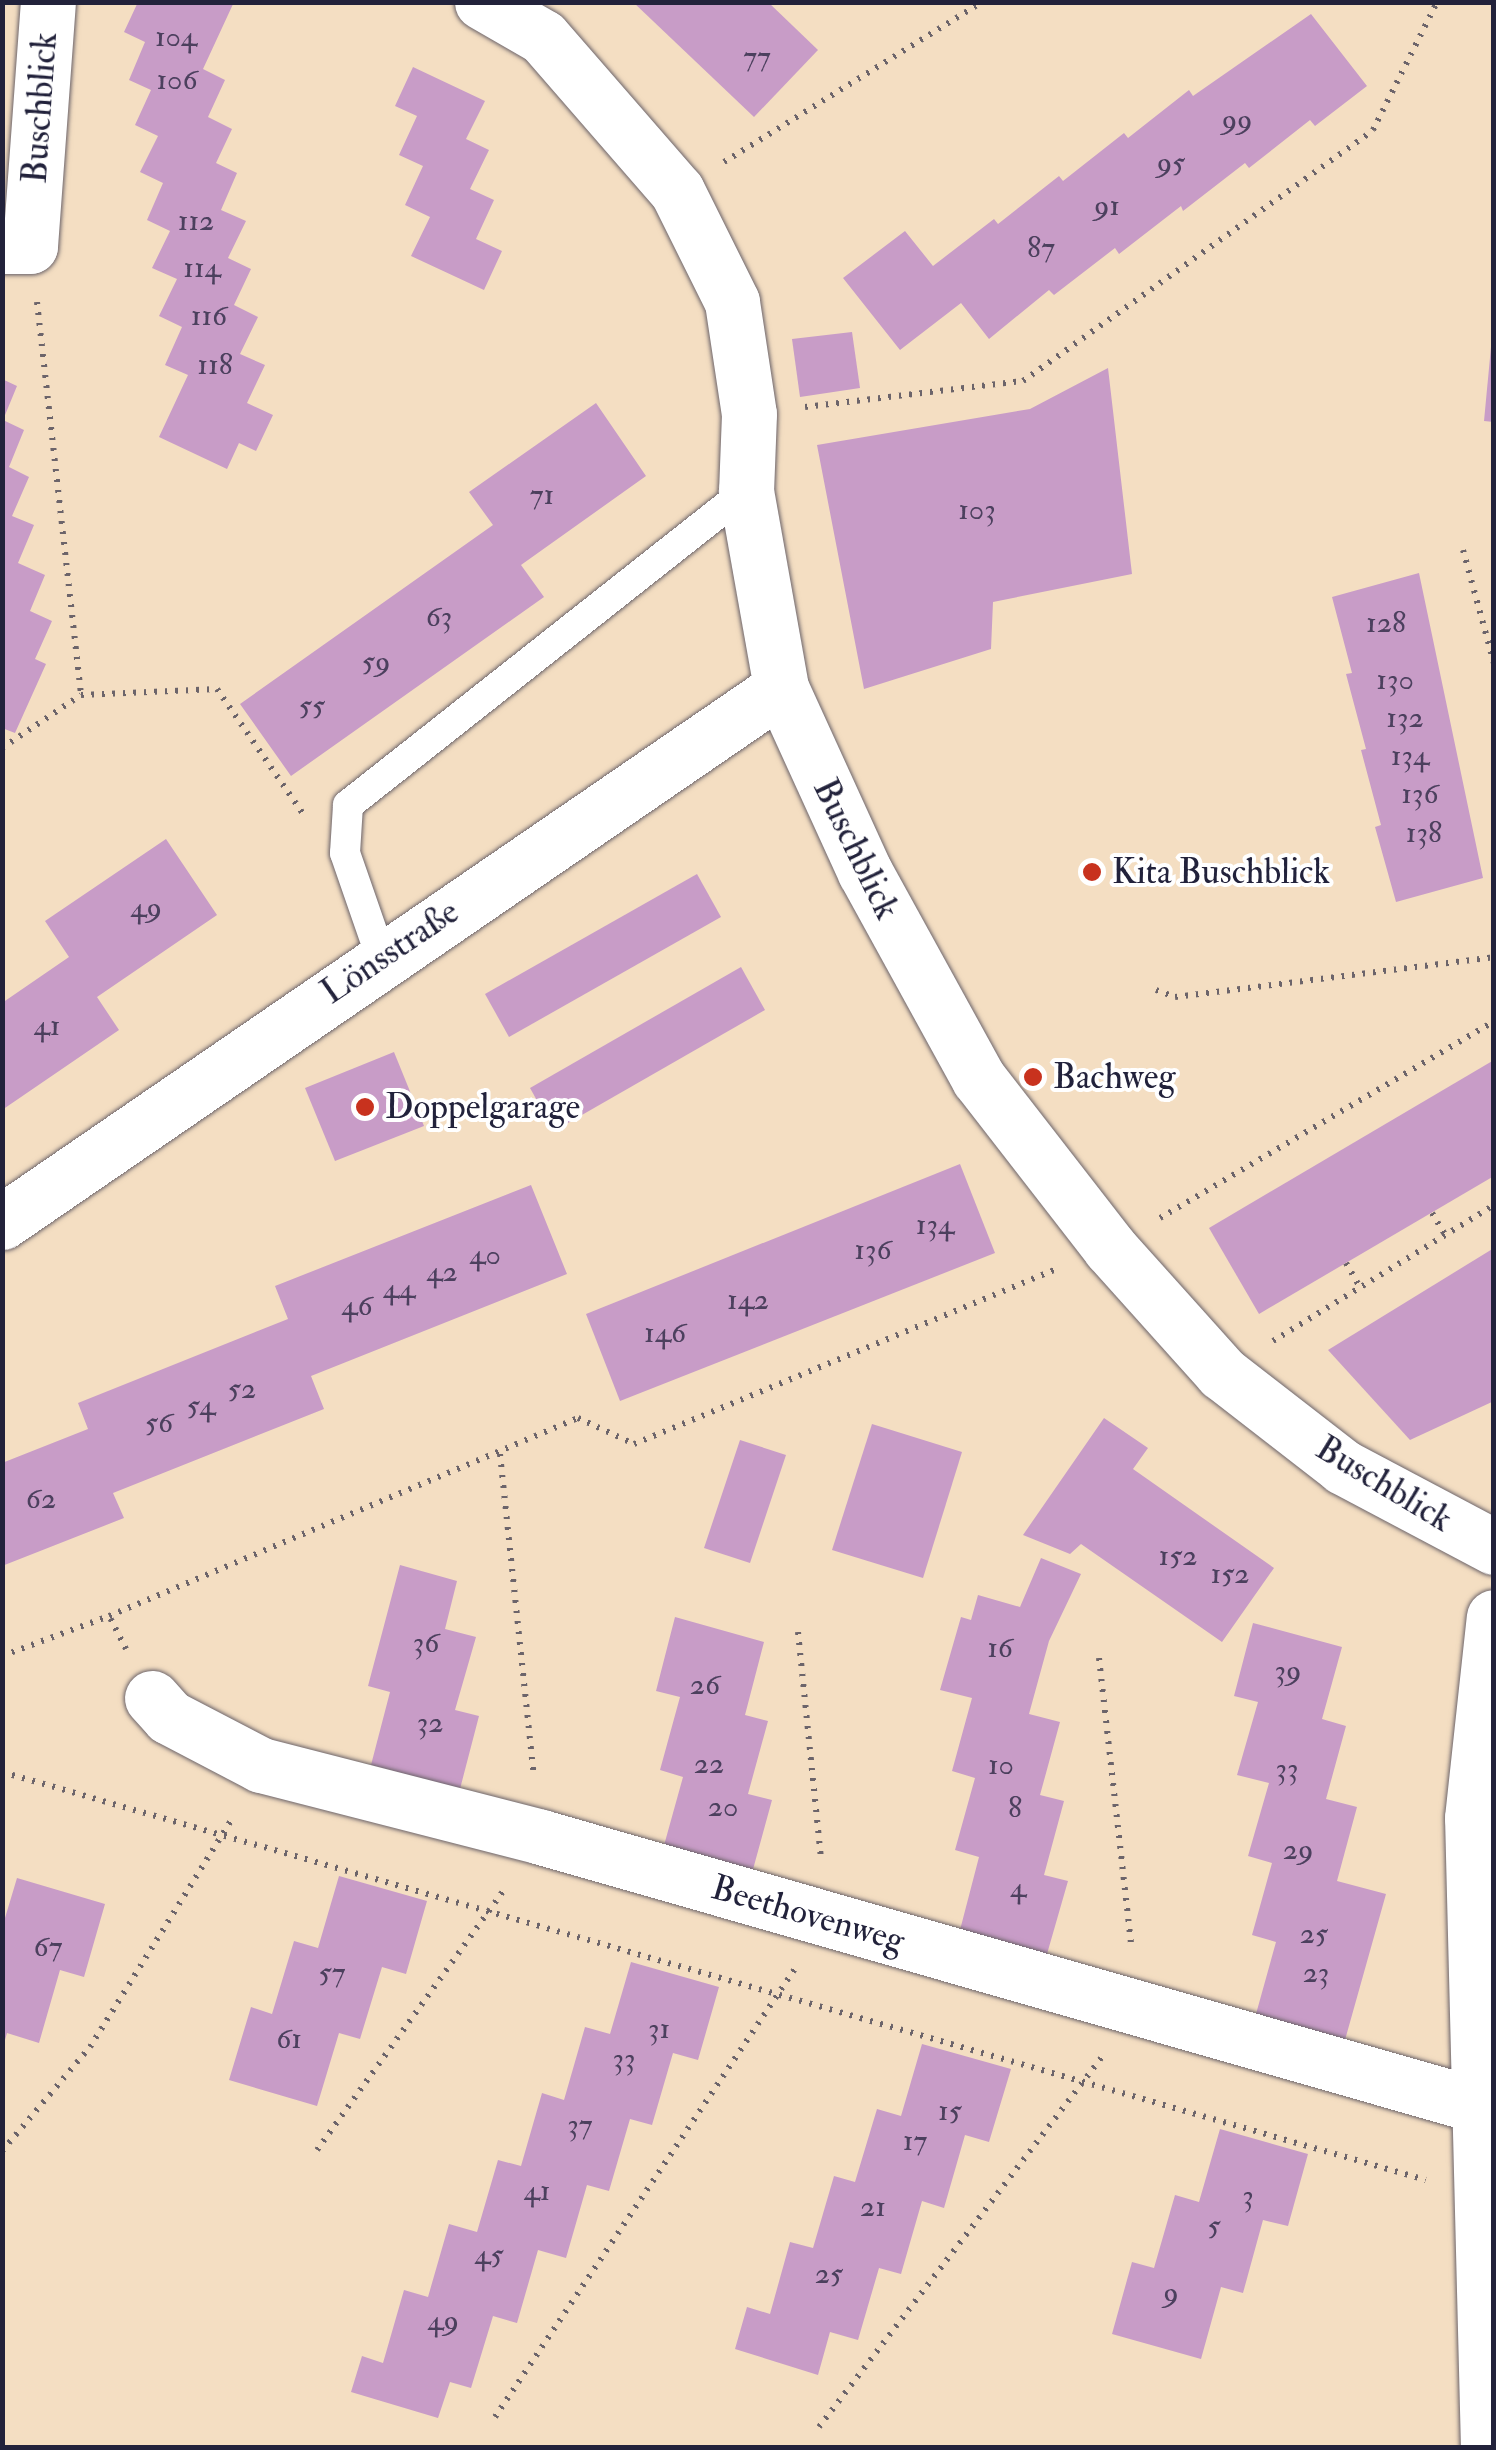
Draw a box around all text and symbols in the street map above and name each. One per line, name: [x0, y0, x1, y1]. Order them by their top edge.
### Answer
house number: 104: [155, 19, 197, 55]
street label: Buschblick: [14, 31, 66, 185]
house number: 77: [743, 39, 771, 75]
house number: 106: [156, 62, 198, 98]
house number: 99: [1222, 102, 1252, 138]
house number: 95: [1157, 145, 1185, 181]
house number: 91: [1094, 188, 1120, 224]
house number: 112: [178, 203, 214, 239]
house number: 87: [1027, 230, 1055, 266]
house number: 114: [183, 250, 221, 286]
house number: 116: [191, 298, 227, 334]
house number: 118: [197, 347, 233, 383]
house number: 71: [530, 477, 554, 513]
house number: 103: [958, 492, 996, 528]
house number: 63: [426, 599, 452, 635]
house number: 128: [1366, 605, 1406, 641]
house number: 59: [362, 644, 390, 680]
house number: 130: [1376, 662, 1414, 698]
house number: 55: [299, 688, 325, 724]
house number: 132: [1386, 700, 1424, 736]
house number: 134: [1391, 738, 1429, 774]
street label: Buschblick: [804, 772, 908, 926]
house number: 136: [1401, 776, 1439, 812]
house number: 138: [1406, 815, 1442, 851]
place label: Kita Buschblick: [1112, 851, 1330, 893]
marker: Kita Buschblick: [1081, 861, 1103, 883]
house number: 49: [130, 890, 162, 926]
street label: Lönsstraße: [313, 891, 467, 1013]
house number: 41: [34, 1008, 60, 1044]
place label: Bachweg: [1053, 1056, 1176, 1098]
marker: Bachweg: [1022, 1066, 1044, 1088]
place label: Doppelgarage: [385, 1086, 580, 1128]
marker: Doppelgarage: [354, 1096, 376, 1118]
house number: 134: [916, 1207, 954, 1243]
house number: 136: [854, 1232, 892, 1268]
house number: 40: [469, 1237, 501, 1273]
house number: 42: [426, 1254, 458, 1290]
house number: 44: [383, 1271, 415, 1307]
house number: 142: [727, 1282, 769, 1318]
house number: 46: [341, 1288, 373, 1324]
house number: 146: [644, 1315, 686, 1351]
house number: 52: [228, 1371, 256, 1407]
house number: 54: [187, 1388, 215, 1424]
house number: 56: [145, 1405, 173, 1441]
street label: Buschblick: [1308, 1427, 1460, 1541]
house number: 62: [26, 1481, 56, 1517]
house number: 152: [1159, 1538, 1197, 1574]
house number: 152: [1211, 1556, 1249, 1592]
house number: 36: [413, 1625, 439, 1661]
house number: 16: [987, 1630, 1013, 1666]
house number: 39: [1275, 1653, 1301, 1689]
house number: 26: [690, 1667, 720, 1703]
house number: 32: [417, 1705, 443, 1741]
house number: 22: [694, 1746, 724, 1782]
house number: 10: [988, 1747, 1014, 1783]
house number: 33: [1275, 1751, 1299, 1787]
house number: 20: [708, 1789, 738, 1825]
house number: 8: [1008, 1790, 1022, 1826]
house number: 29: [1283, 1832, 1313, 1868]
street label: Beethovenweg: [707, 1866, 909, 1962]
house number: 4: [1010, 1870, 1026, 1906]
house number: 25: [1300, 1916, 1328, 1952]
house number: 67: [34, 1929, 62, 1965]
house number: 57: [319, 1955, 345, 1991]
house number: 23: [1303, 1955, 1329, 1991]
house number: 31: [648, 2011, 670, 2047]
house number: 61: [276, 2021, 302, 2057]
house number: 33: [612, 2041, 636, 2077]
house number: 15: [938, 2093, 962, 2129]
house number: 37: [567, 2107, 593, 2143]
house number: 17: [903, 2123, 927, 2159]
house number: 41: [524, 2173, 550, 2209]
house number: 3: [1242, 2178, 1254, 2214]
house number: 21: [860, 2189, 886, 2225]
house number: 5: [1207, 2208, 1221, 2244]
house number: 45: [474, 2237, 504, 2273]
house number: 25: [815, 2256, 843, 2292]
house number: 9: [1163, 2275, 1179, 2311]
house number: 49: [427, 2303, 459, 2339]

